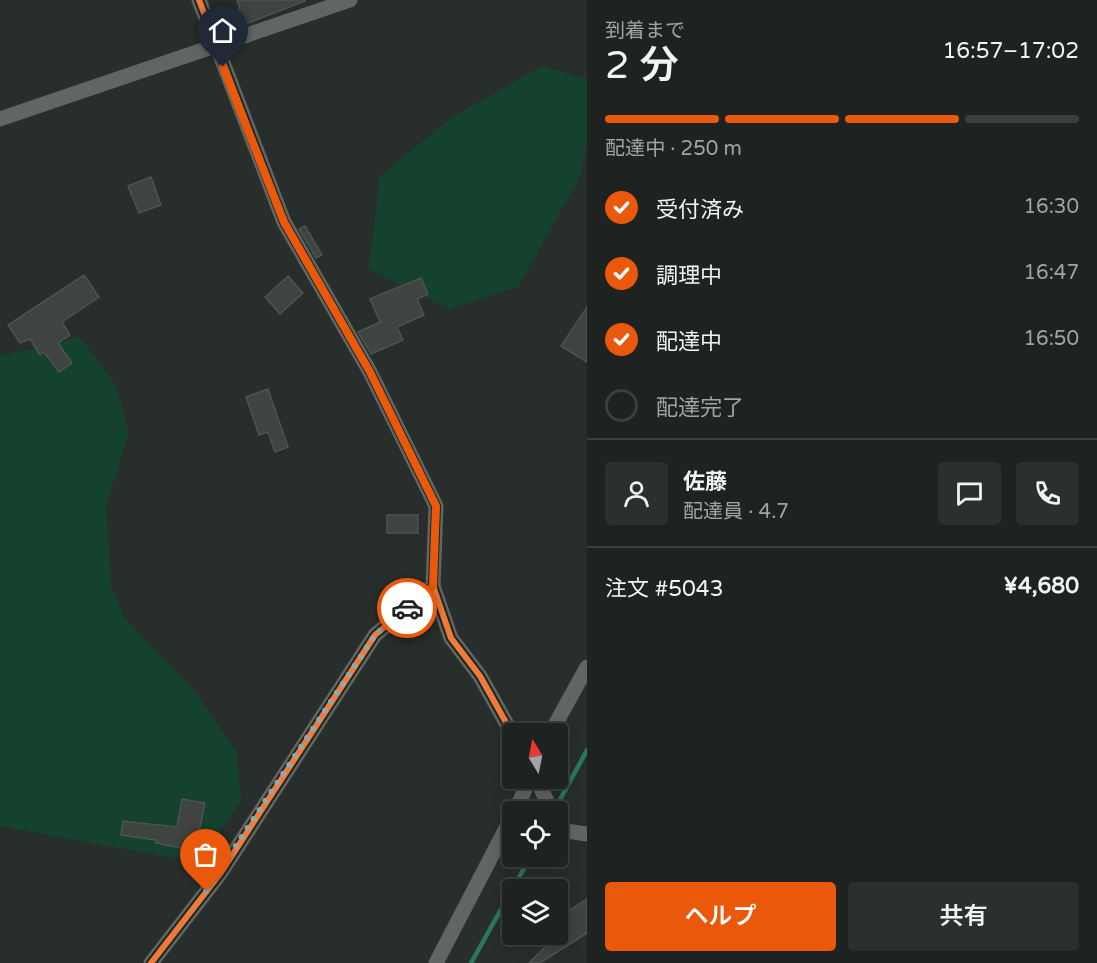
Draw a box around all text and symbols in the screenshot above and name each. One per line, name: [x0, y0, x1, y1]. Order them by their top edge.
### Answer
pin: [197, 5, 248, 67]
icon: home: [206, 14, 239, 47]
text: 到着まで: [605, 19, 685, 43]
text: 16:57–17:02: [942, 38, 1079, 64]
text: 2 分: [605, 42, 679, 89]
text: 配達中 · 250 m: [605, 137, 742, 161]
icon: check: [605, 191, 638, 224]
text: 16:30: [1024, 195, 1079, 219]
text: 受付済み: [656, 197, 744, 223]
icon: check: [605, 257, 638, 290]
text: 16:47: [1024, 261, 1079, 285]
text: 調理中: [656, 263, 722, 289]
icon: check: [605, 323, 638, 356]
text: 16:50: [1024, 327, 1079, 351]
text: 配達中: [656, 329, 722, 355]
text: 配達完了: [656, 395, 744, 421]
button: person: [605, 462, 668, 525]
button: chat: [938, 462, 1001, 525]
button: phone: [1016, 462, 1079, 525]
text: 佐藤: [683, 469, 727, 495]
text: 配達員 · 4.7: [683, 500, 789, 524]
text: ¥4,680: [1004, 573, 1079, 599]
text: 注文 #5043: [605, 576, 723, 602]
courier: [377, 578, 437, 638]
icon: car: [391, 592, 424, 625]
north arrow: [502, 723, 568, 789]
map controls: [502, 723, 568, 945]
button: locate: [502, 801, 568, 867]
pin: [180, 829, 231, 891]
icon: bag: [189, 838, 222, 871]
button: layers: [502, 879, 568, 945]
button: ヘルプ: [605, 882, 836, 951]
button: 共有: [848, 882, 1079, 951]

